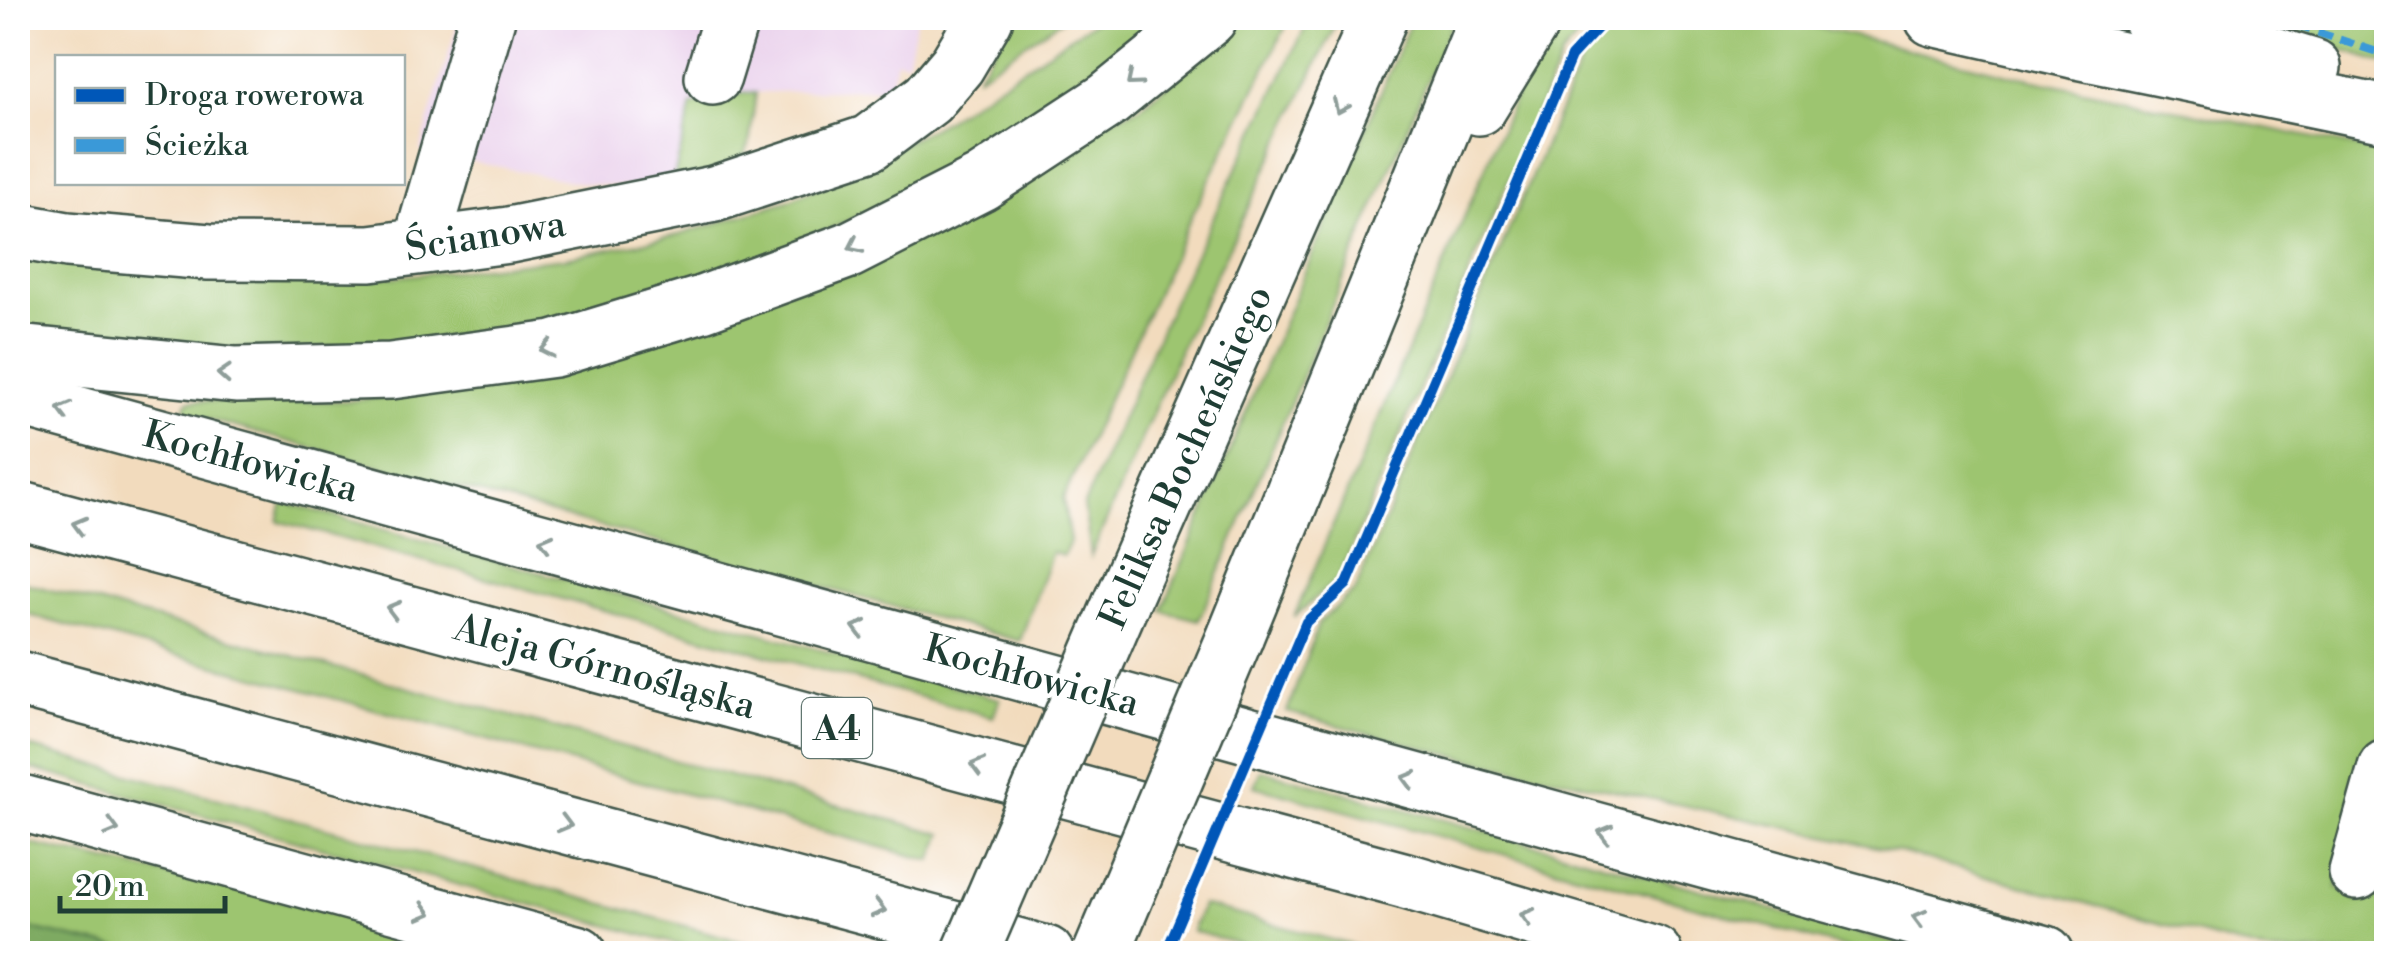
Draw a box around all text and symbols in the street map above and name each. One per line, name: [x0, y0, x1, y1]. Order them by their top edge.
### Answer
legend: [55, 55, 405, 185]
one-way arrow: [1127, 68, 1145, 86]
text: Droga rowerowa: [145, 77, 365, 115]
one-way arrow: [1332, 97, 1352, 115]
text: Ścieżka: [145, 125, 249, 165]
street label: Ścianowa: [401, 197, 570, 272]
one-way arrow: [848, 234, 866, 254]
street label: Feliksa Bocheńskiego: [1089, 279, 1283, 637]
one-way arrow: [539, 337, 556, 358]
one-way arrow: [216, 363, 232, 385]
one-way arrow: [55, 401, 73, 422]
street label: Kochłowicka: [138, 411, 364, 514]
one-way arrow: [71, 516, 88, 537]
one-way arrow: [538, 533, 555, 554]
one-way arrow: [385, 600, 402, 621]
street label: Aleja Górnośląska: [448, 604, 761, 731]
one-way arrow: [851, 619, 868, 640]
street label: Kochłowicka: [919, 625, 1145, 728]
road number: A4: [802, 698, 872, 758]
one-way arrow: [969, 757, 986, 778]
one-way arrow: [1401, 769, 1418, 790]
one-way arrow: [556, 813, 573, 834]
one-way arrow: [103, 816, 120, 837]
one-way arrow: [1597, 823, 1614, 844]
scale bar: [60, 851, 225, 913]
text: 20 m: [75, 868, 144, 906]
one-way arrow: [869, 897, 887, 918]
one-way arrow: [416, 901, 434, 922]
one-way arrow: [1519, 907, 1536, 928]
one-way arrow: [1910, 909, 1928, 930]

